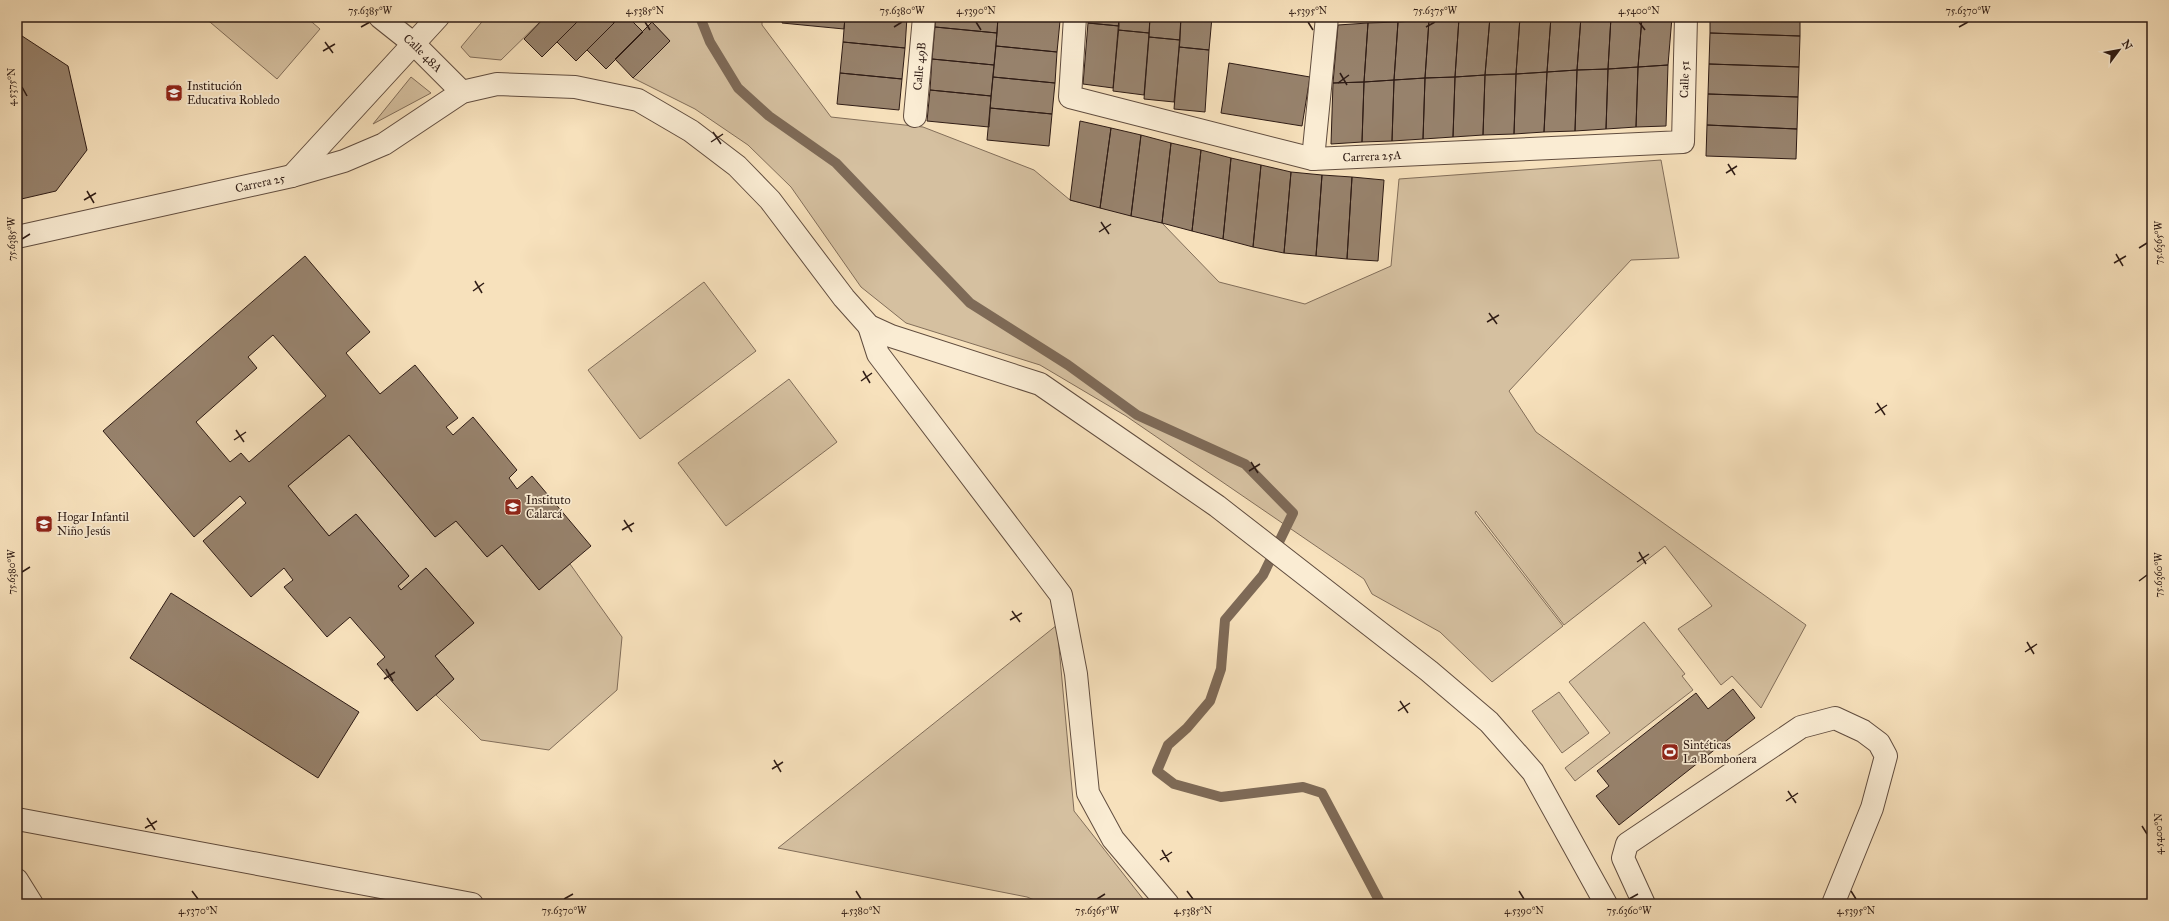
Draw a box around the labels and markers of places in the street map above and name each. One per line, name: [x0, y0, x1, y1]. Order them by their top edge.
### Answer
place label: Institución Educativa Robledo: [187, 79, 280, 107]
school or university icon: Institución Educativa Robledo: [164, 83, 184, 103]
place label: Instituto Calarcá: [526, 493, 571, 521]
school or university icon: Instituto Calarcá: [503, 497, 523, 517]
place label: Hogar Infantil Niño Jesús: [57, 510, 130, 539]
school or university icon: Hogar Infantil Niño Jesús: [34, 514, 54, 534]
place label: Sintéticas La Bombonera: [1683, 738, 1758, 766]
sports icon: Sintéticas La Bombonera: [1660, 742, 1680, 762]

